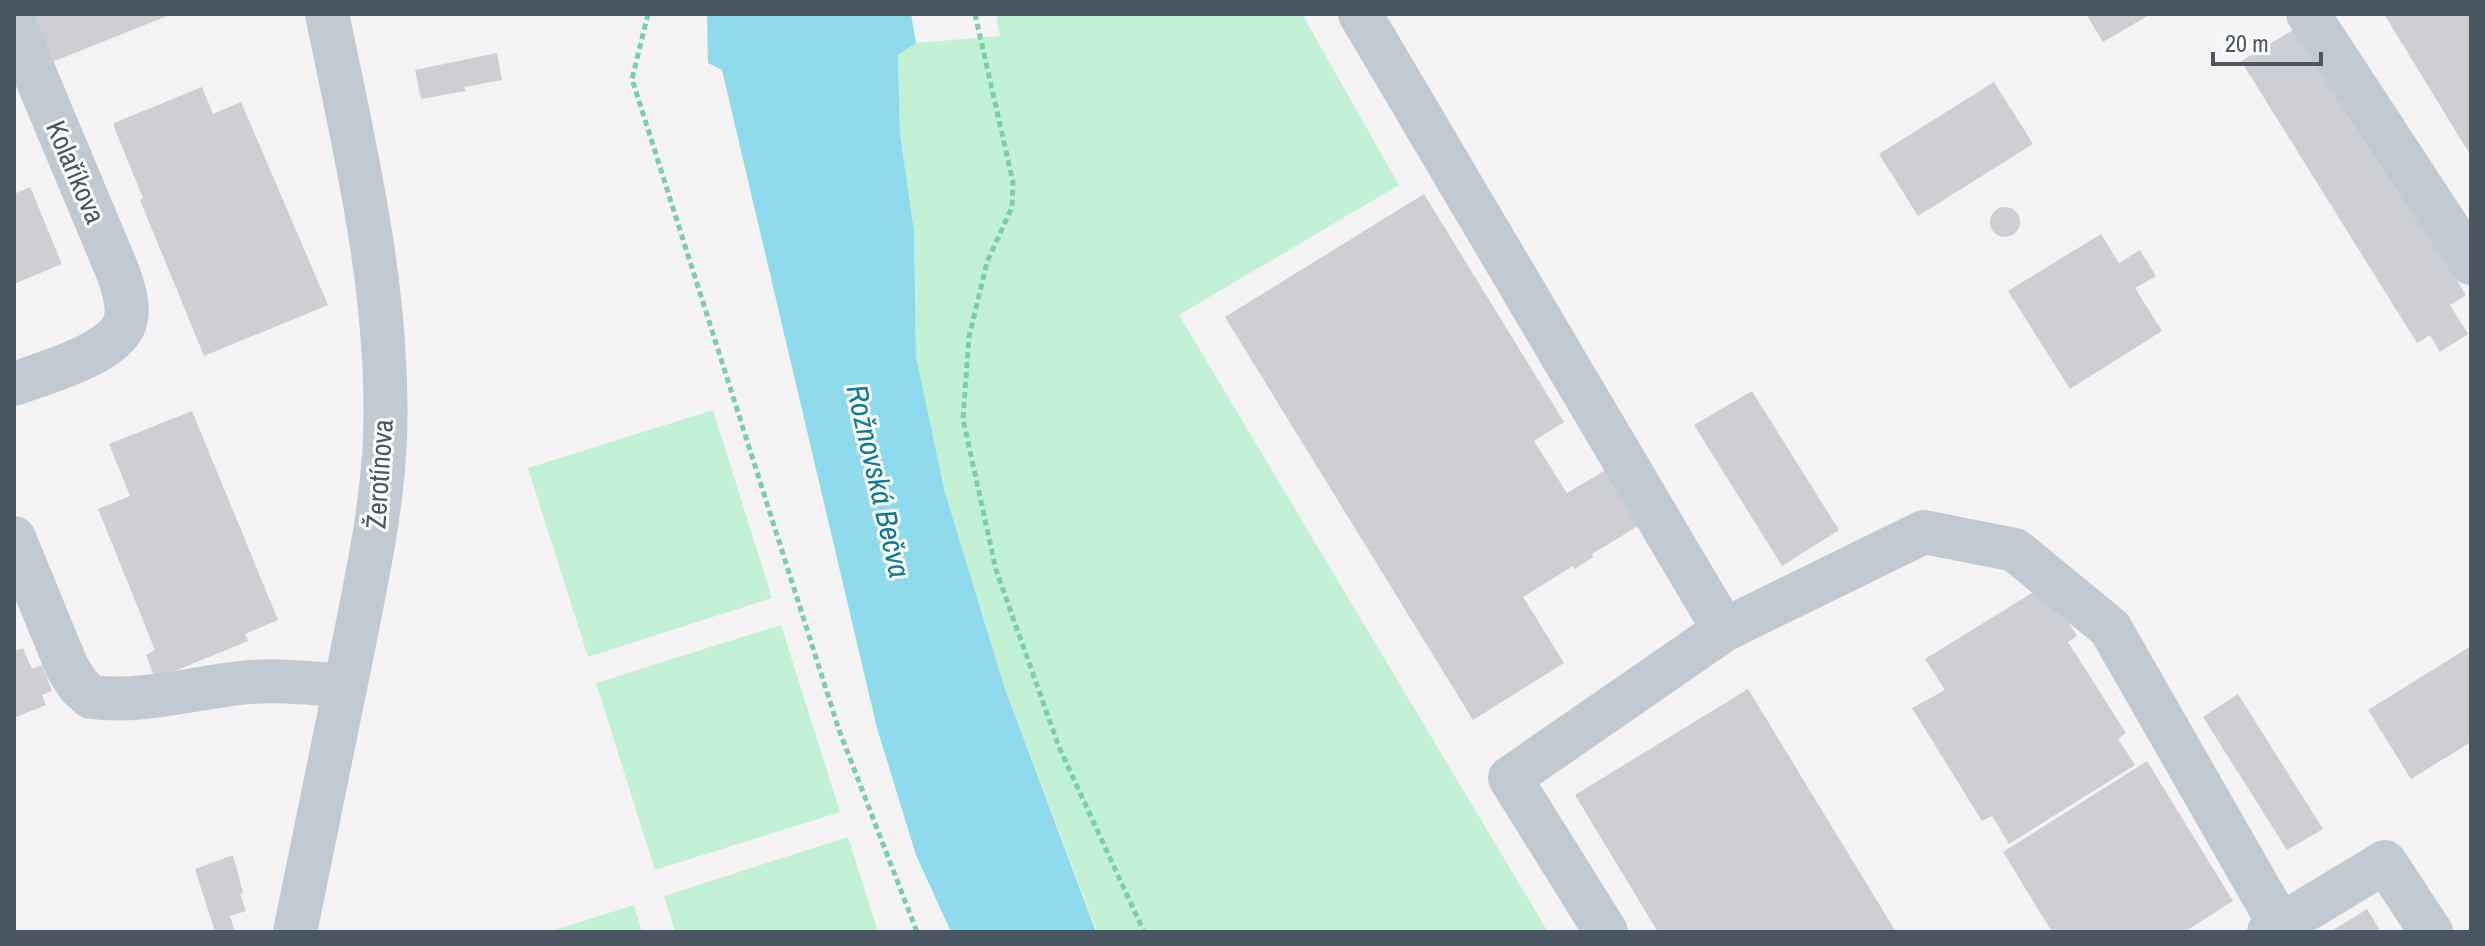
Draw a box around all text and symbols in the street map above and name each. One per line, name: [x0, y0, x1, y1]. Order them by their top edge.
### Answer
scale bar: [2213, 16, 2321, 66]
text: 20 m: [2225, 27, 2269, 59]
street label: Kolaříkova: [37, 115, 115, 230]
water label: Rožnovská Bečva: [837, 381, 921, 581]
street label: Žerotínova: [356, 418, 402, 530]

